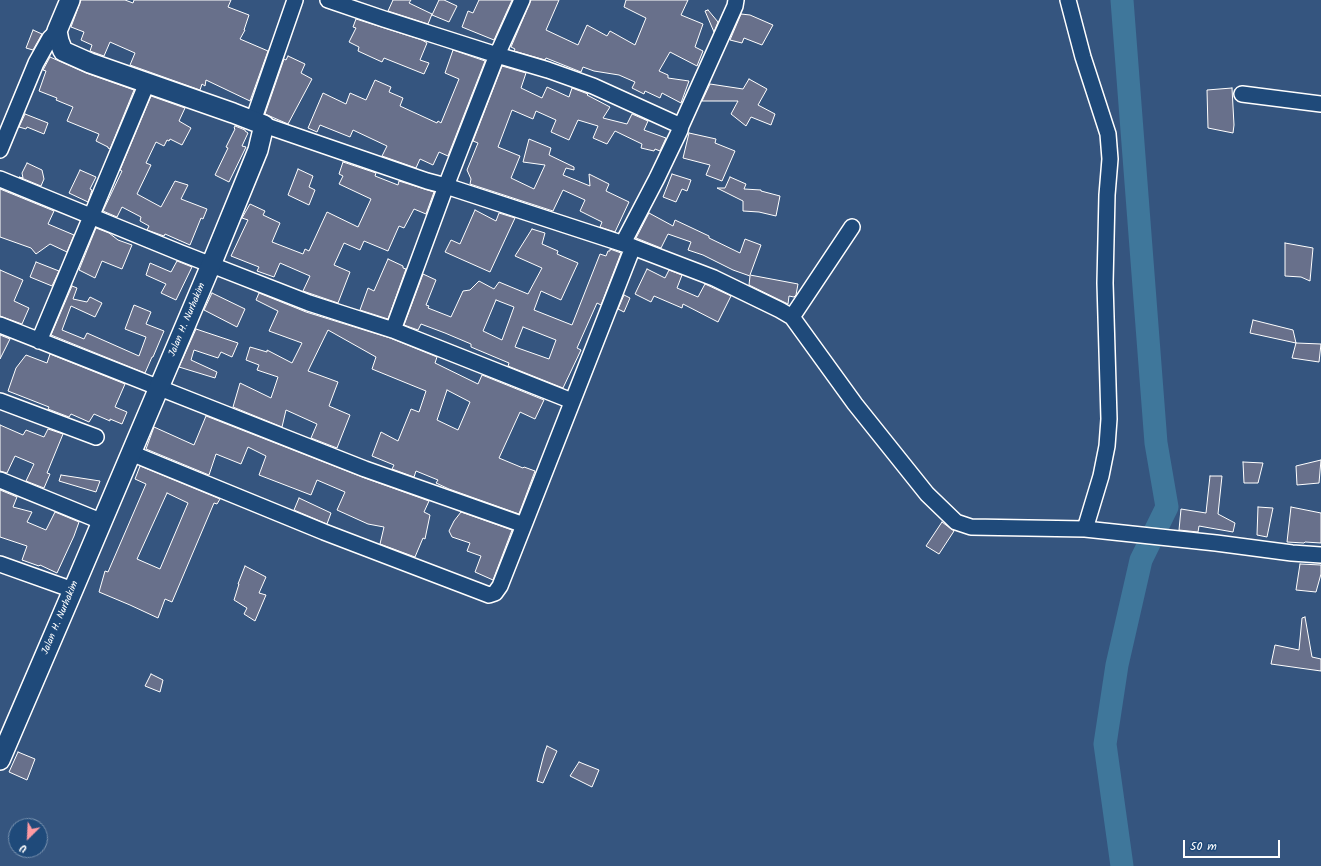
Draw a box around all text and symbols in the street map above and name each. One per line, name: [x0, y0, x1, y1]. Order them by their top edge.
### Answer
street label: Jalan H. Nurhakim: [167, 281, 209, 359]
street label: Jalan H. Nurhakim: [40, 579, 82, 657]
north arrow: [8, 818, 48, 858]
scale bar: [1185, 832, 1282, 858]
text: 50 m: [1190, 837, 1217, 856]
text: U: [17, 838, 30, 858]

